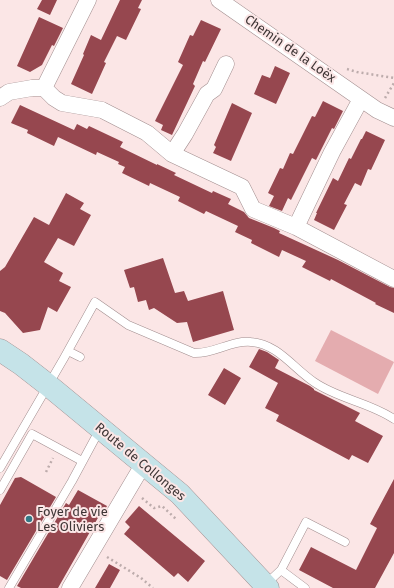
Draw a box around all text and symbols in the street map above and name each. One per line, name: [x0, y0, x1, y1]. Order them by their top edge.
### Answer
street label: Chemin de la Loëx: [242, 12, 338, 86]
street label: Route de Collonges: [92, 420, 188, 504]
place label: Foyer de vie Les Oliviers: [37, 504, 108, 535]
marker: Foyer de vie Les Oliviers: [24, 514, 34, 524]

